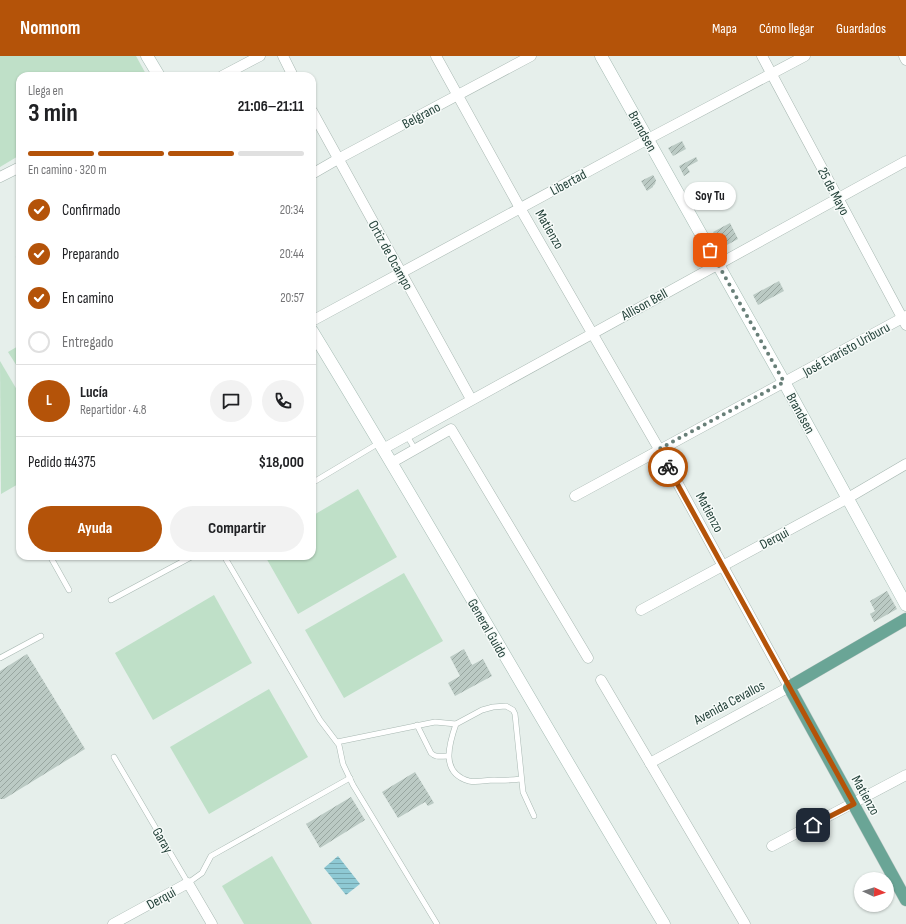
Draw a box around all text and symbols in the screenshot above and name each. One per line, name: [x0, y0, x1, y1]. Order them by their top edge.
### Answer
text: Nomnom: [20, 17, 80, 40]
text: Mapa: [712, 20, 737, 37]
text: Cómo llegar: [759, 20, 814, 37]
text: Guardados: [836, 20, 886, 37]
text: Llega en: [28, 83, 63, 99]
text: 21:06–21:11: [238, 97, 304, 116]
text: 3 min: [28, 98, 78, 129]
street label: Belgrano: [399, 98, 444, 133]
street label: Brandsen: [624, 108, 661, 155]
text: En camino · 320 m: [28, 162, 107, 178]
street label: 25 de Mayo: [814, 164, 853, 218]
street label: Libertad: [547, 166, 590, 199]
callout: Soy Tu: [684, 182, 736, 210]
text: Soy Tu: [695, 188, 725, 204]
icon: check: [28, 199, 50, 221]
text: Confirmado: [62, 201, 121, 220]
text: 20:34: [280, 202, 304, 218]
street label: Matienzo: [531, 206, 568, 252]
street label: Ortiz de Ocampo: [364, 217, 417, 293]
pin: [693, 233, 727, 267]
icon: bag: [699, 239, 721, 261]
icon: check: [28, 243, 50, 265]
text: Preparando: [62, 245, 119, 264]
text: 20:44: [280, 246, 304, 262]
street label: Allison Bell: [617, 285, 670, 325]
icon: check: [28, 287, 50, 309]
text: En camino: [62, 289, 114, 308]
text: 20:57: [280, 290, 304, 306]
street label: José Evaristo Uriburu: [799, 318, 893, 381]
text: Entregado: [62, 333, 113, 352]
button: chat: [210, 380, 252, 422]
button: phone: [262, 380, 304, 422]
text: Lucía: [80, 383, 108, 402]
street label: Brandsen: [782, 390, 819, 437]
text: L: [46, 391, 52, 410]
text: Repartidor · 4.8: [80, 402, 147, 418]
courier: [648, 447, 688, 487]
text: Pedido #4375: [28, 453, 96, 472]
text: $18,000: [259, 453, 304, 472]
icon: bike: [657, 456, 679, 478]
street label: Matienzo: [692, 489, 727, 535]
button: Ayuda: [28, 506, 162, 552]
button: Compartir: [170, 506, 304, 552]
street label: Derqui: [757, 524, 792, 553]
street label: General Guido: [464, 596, 511, 661]
street label: Avenida Cevallos: [690, 677, 768, 729]
street label: Matienzo: [848, 772, 883, 818]
pin: [796, 808, 830, 842]
icon: home: [802, 814, 824, 836]
street label: Garay: [149, 824, 177, 857]
north arrow: [854, 872, 894, 912]
map controls: [854, 872, 894, 912]
street label: Derqui: [144, 884, 179, 913]

